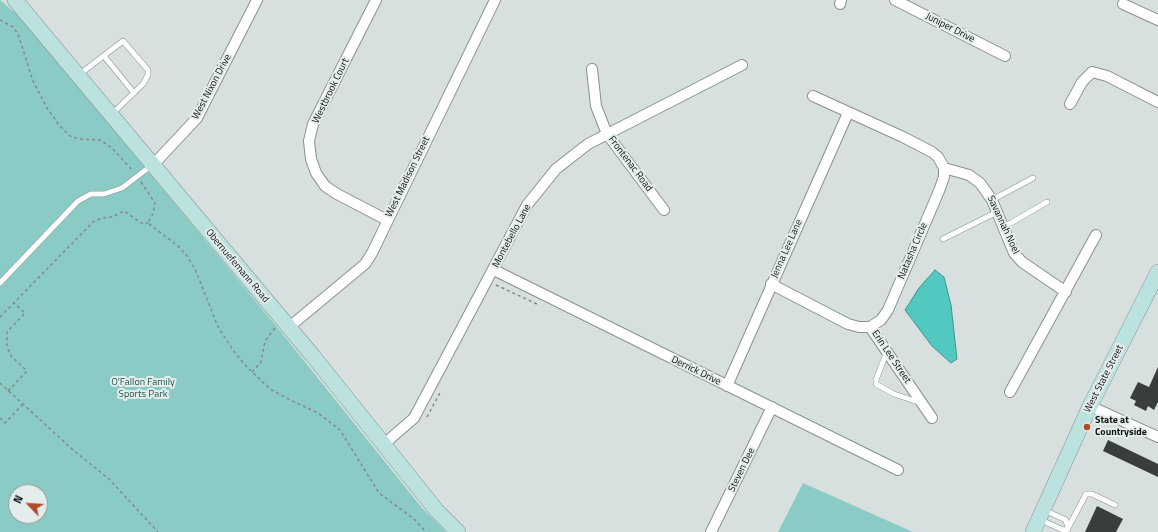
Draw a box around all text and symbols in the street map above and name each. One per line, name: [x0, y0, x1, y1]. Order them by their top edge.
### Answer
street label: Juniper Drive: [923, 10, 977, 46]
street label: West Nixon Drive: [190, 52, 234, 122]
street label: Westbrook Court: [310, 56, 352, 126]
street label: Frontenac Road: [605, 134, 655, 194]
street label: West Madison Street: [383, 135, 433, 219]
street label: Savannah Noel: [984, 194, 1022, 256]
street label: Montebello Lane: [490, 202, 534, 270]
street label: Jenna Lee Lane: [769, 218, 805, 280]
street label: Natasha Circle: [896, 221, 930, 281]
street label: Obernuefemann Road: [203, 227, 271, 305]
street label: Erin Lee Street: [869, 328, 913, 386]
street label: West State Street: [1082, 343, 1126, 415]
street label: Derrick Drive: [669, 354, 723, 388]
park label: O'Fallon Family Sports Park: [111, 377, 175, 400]
place label: State at Countryside: [1095, 415, 1147, 438]
marker: State at Countryside: [1082, 422, 1092, 432]
street label: Steven Dee: [726, 446, 758, 494]
north arrow: [8, 484, 48, 524]
text: N: [9, 493, 27, 506]

